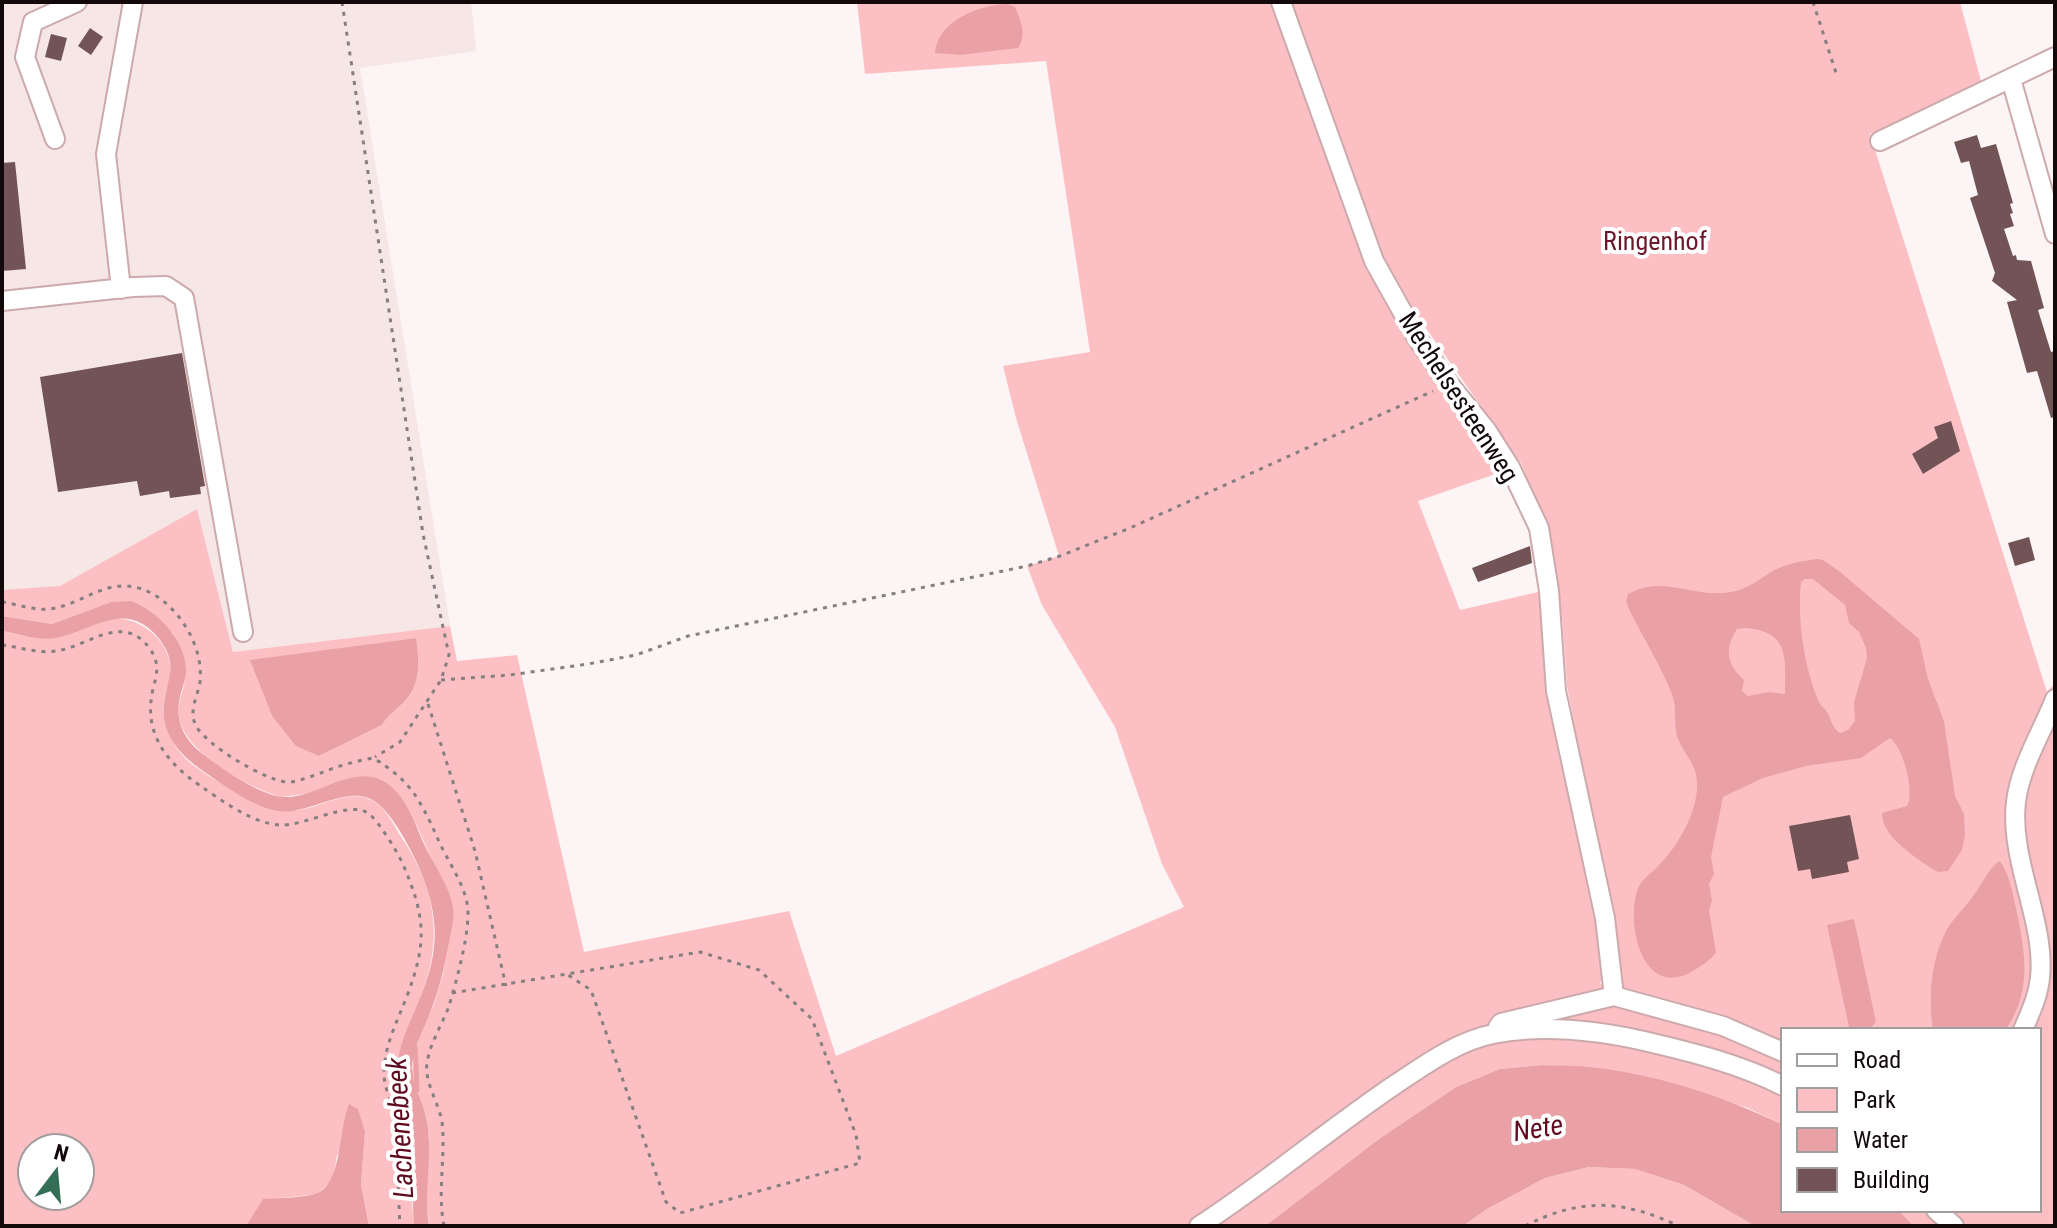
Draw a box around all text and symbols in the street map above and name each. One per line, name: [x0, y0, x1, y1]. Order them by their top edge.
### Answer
park label: Ringenhof: [1603, 226, 1707, 256]
street label: Mechelsesteenweg: [1393, 306, 1525, 488]
legend: [1781, 1028, 2041, 1212]
text: Road: [1853, 1046, 1901, 1074]
water label: Lachenebeek: [380, 1056, 420, 1199]
text: Park: [1853, 1086, 1896, 1114]
water label: Nete: [1511, 1108, 1565, 1148]
text: Water: [1853, 1126, 1908, 1154]
north arrow: [16, 1132, 96, 1212]
text: N: [51, 1139, 71, 1167]
text: Building: [1853, 1166, 1930, 1194]

